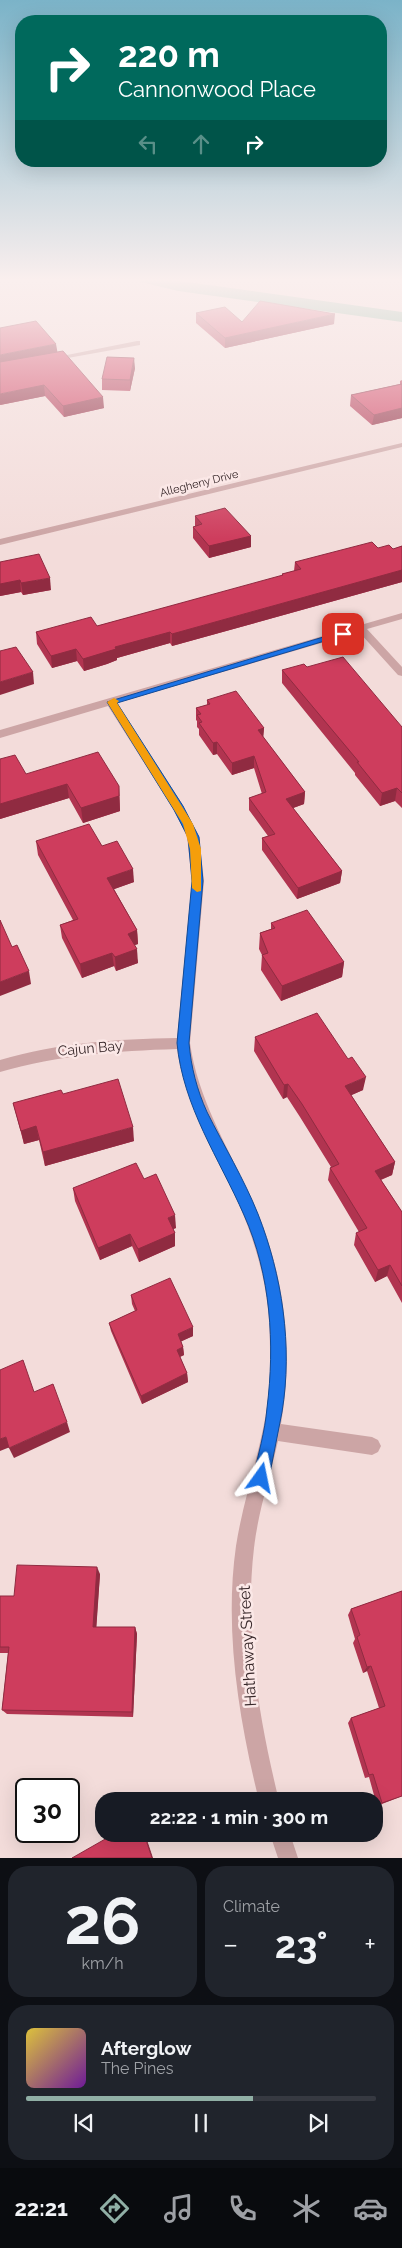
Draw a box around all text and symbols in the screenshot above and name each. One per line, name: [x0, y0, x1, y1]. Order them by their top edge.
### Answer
text: 220 m: [118, 34, 220, 75]
icon: right: [35, 35, 100, 100]
text: Cannonwood Place: [118, 76, 316, 102]
icon: left: [134, 130, 162, 158]
icon: ahead: [187, 130, 215, 158]
icon: right: [240, 130, 268, 158]
street label: Allegheny Drive: [158, 467, 240, 500]
pin: [322, 613, 364, 655]
icon: arrive: [329, 620, 357, 648]
street label: Cajun Bay: [57, 1037, 123, 1059]
position arrow: [234, 1451, 286, 1503]
street label: Hathaway Street: [235, 1584, 260, 1707]
speed limit sign: 30: [15, 1778, 80, 1843]
text: 22:22 · 1 min · 300 m: [150, 1806, 328, 1828]
text: 26: [64, 1883, 141, 1959]
text: Climate: [223, 1897, 280, 1916]
text: 23°: [275, 1922, 328, 1967]
text: −: [223, 1928, 238, 1961]
text: +: [364, 1928, 376, 1961]
text: km/h: [81, 1954, 124, 1973]
text: Afterglow: [101, 2037, 191, 2059]
text: The Pines: [101, 2059, 173, 2078]
icon: previous: [70, 2109, 98, 2137]
icon: pause: [187, 2109, 215, 2137]
icon: next: [304, 2109, 332, 2137]
icon: directions: [97, 2191, 132, 2226]
icon: music: [161, 2191, 196, 2226]
icon: phone: [225, 2191, 260, 2226]
icon: climate: [289, 2191, 324, 2226]
icon: car: [353, 2191, 388, 2226]
text: 22:21: [14, 2195, 68, 2221]

